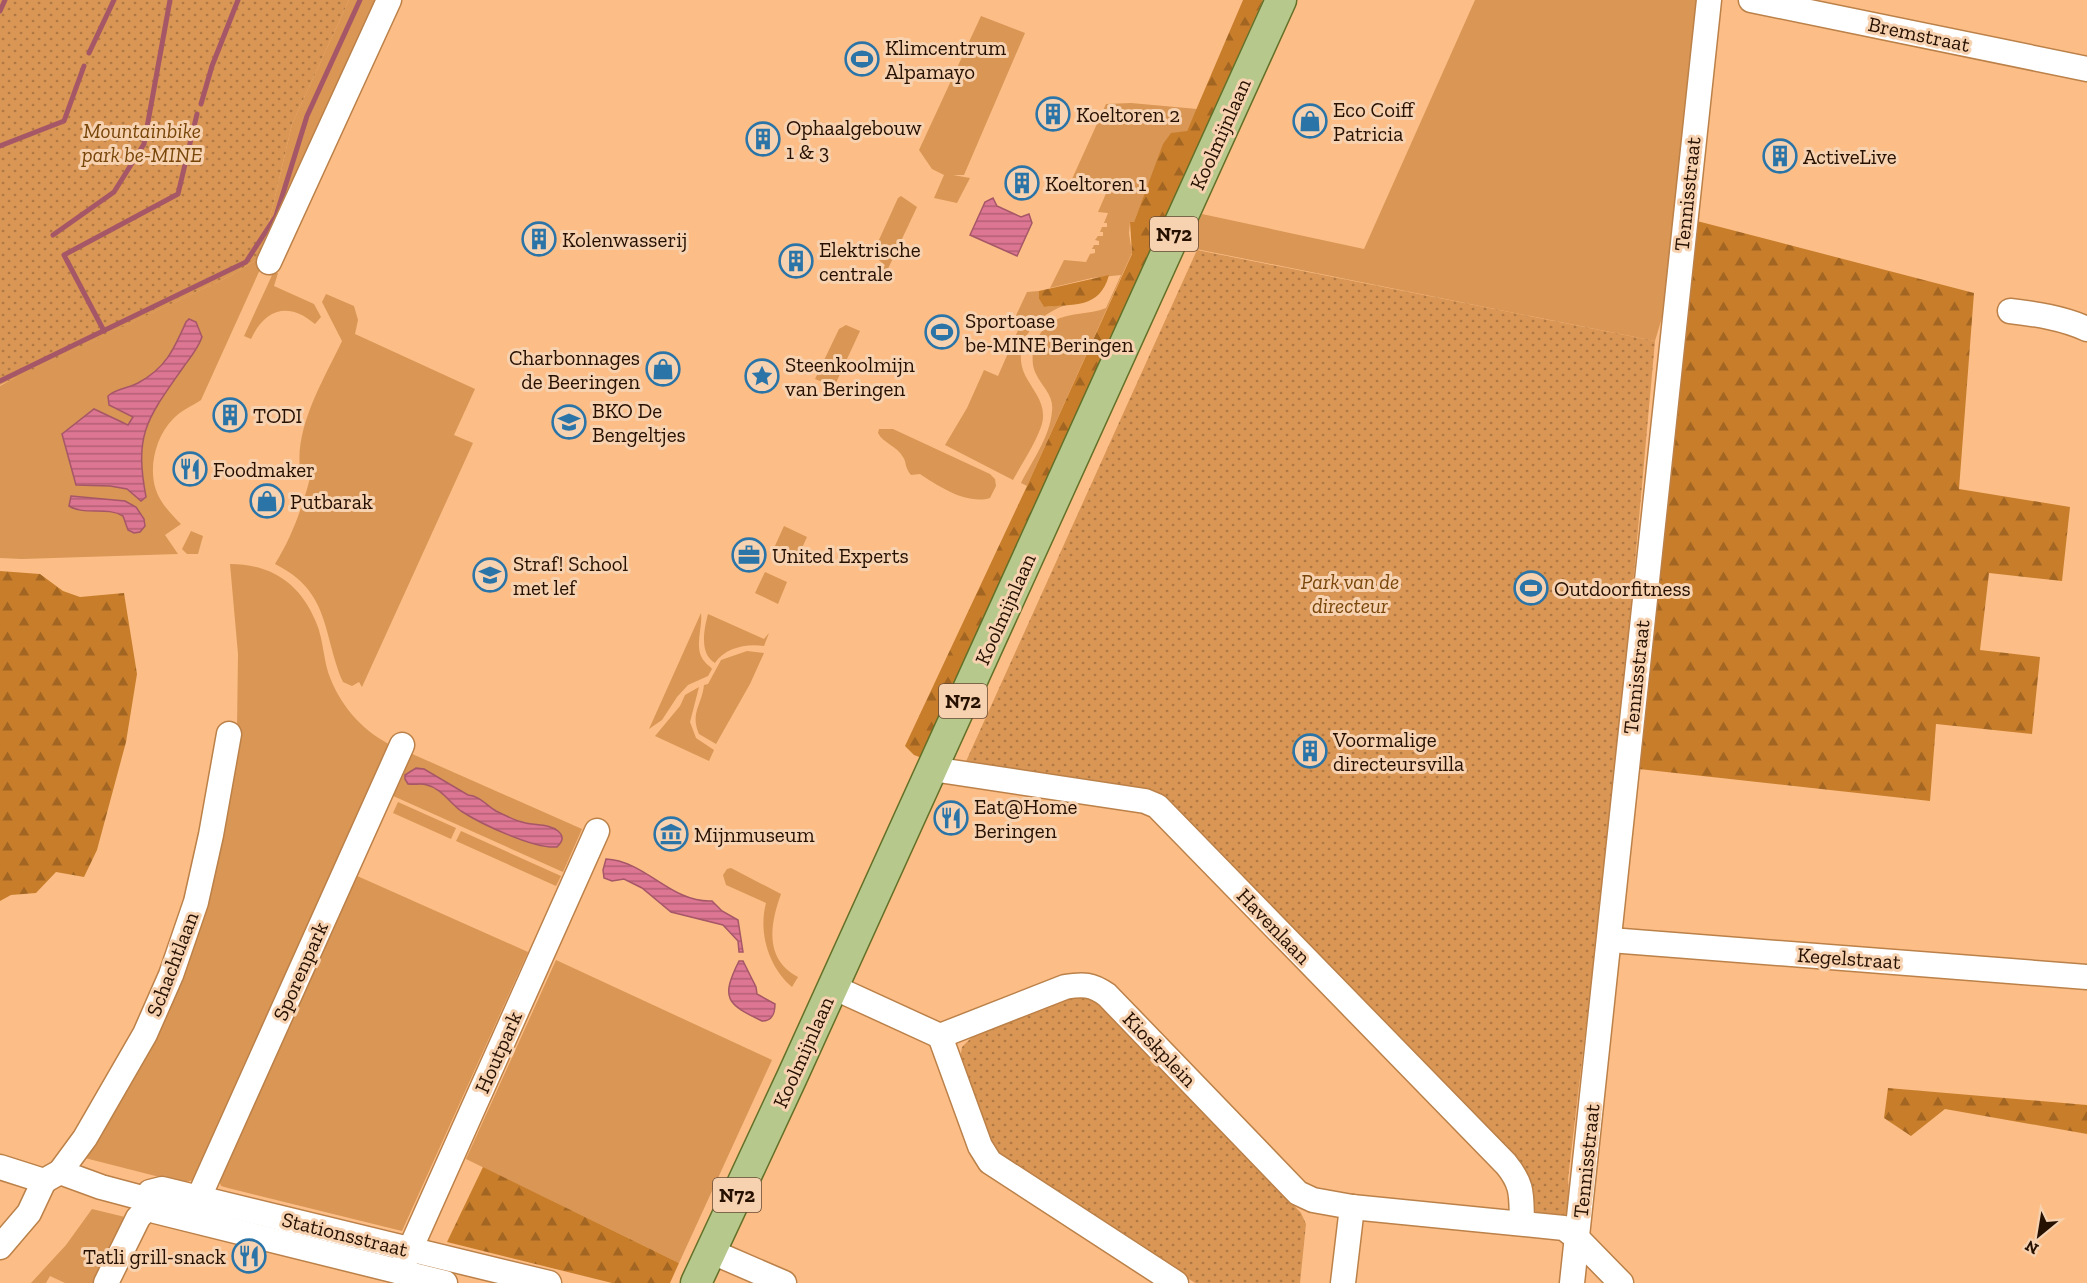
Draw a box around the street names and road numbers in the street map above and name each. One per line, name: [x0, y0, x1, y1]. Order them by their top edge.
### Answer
street label: Bremstraat: [1866, 11, 1972, 57]
street label: Koolmijnlaan: [1184, 74, 1257, 194]
street label: Tennisstraat: [1669, 136, 1705, 252]
road number: N72: [1150, 217, 1198, 251]
street label: Koolmijnlaan: [969, 549, 1042, 669]
street label: Tennisstraat: [1618, 619, 1654, 735]
road number: N72: [939, 684, 987, 718]
street label: Havenlaan: [1232, 883, 1316, 969]
street label: Schachtlaan: [141, 908, 203, 1020]
street label: Sporenpark: [267, 918, 333, 1024]
street label: Kegelstraat: [1796, 942, 1902, 974]
street label: Koolmijnlaan: [767, 992, 840, 1112]
street label: Kioskplein: [1118, 1006, 1202, 1092]
street label: Houtpark: [469, 1007, 527, 1097]
street label: Tennisstraat: [1568, 1103, 1604, 1219]
road number: N72: [713, 1178, 761, 1212]
street label: Stationsstraat: [280, 1206, 411, 1262]

